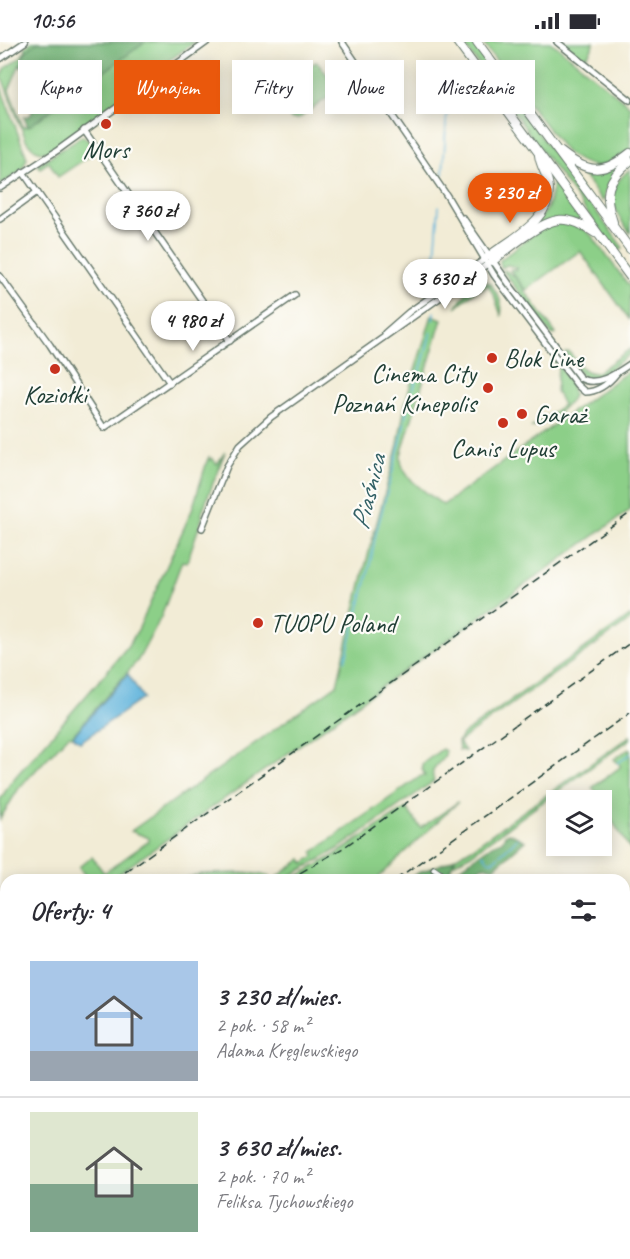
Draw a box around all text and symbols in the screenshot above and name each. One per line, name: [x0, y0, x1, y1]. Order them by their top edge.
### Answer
text: 10:56: [30, 7, 74, 35]
chip: Kupno: [18, 60, 102, 114]
chip: Wynajem: [114, 60, 220, 114]
chip: Filtry: [232, 60, 313, 114]
chip: Nowe: [325, 60, 404, 114]
chip: Mieszkanie: [416, 60, 535, 114]
marker: Mors: [99, 117, 113, 131]
place label: Mors: [83, 133, 131, 166]
pin: 3 230 zł: [448, 173, 572, 224]
text: 3 230 zł: [482, 180, 538, 205]
pin: 7 360 zł: [86, 191, 210, 242]
text: 7 360 zł: [120, 198, 176, 223]
pin: 3 630 zł: [383, 259, 507, 310]
text: 3 630 zł: [417, 266, 473, 291]
pin: 4 980 zł: [131, 301, 255, 352]
text: 4 980 zł: [165, 308, 221, 333]
place label: Blok Line: [504, 342, 585, 375]
marker: Blok Line: [485, 351, 499, 365]
place label: Cinema City Poznań Kinepolis: [332, 357, 478, 420]
marker: Koziołki: [48, 362, 62, 376]
place label: Koziołki: [23, 378, 90, 411]
marker: Cinema City Poznań Kinepolis: [481, 381, 495, 395]
place label: Garaż: [534, 398, 589, 431]
marker: Garaż: [515, 407, 529, 421]
marker: Canis Lupus: [496, 416, 510, 430]
place label: Canis Lupus: [451, 432, 557, 465]
water label: Piaśnica: [342, 449, 394, 533]
place label: TUOPU Poland: [270, 607, 400, 640]
marker: TUOPU Poland: [251, 616, 265, 630]
map controls: [546, 790, 612, 856]
button: layers: [546, 790, 612, 856]
text: Oferty: 4: [30, 894, 110, 927]
icon: filters: [567, 894, 600, 927]
text: 3 230 zł/mies.: [216, 980, 341, 1013]
icon: home: [78, 985, 150, 1057]
text: 2 pok. · 58 m²: [216, 1013, 310, 1038]
text: Adama Kręglewskiego: [216, 1038, 357, 1063]
text: 3 630 zł/mies.: [216, 1131, 341, 1164]
icon: home: [78, 1136, 150, 1208]
text: 2 pok. · 70 m²: [216, 1164, 310, 1189]
text: Feliksa Tychowskiego: [216, 1189, 353, 1214]

